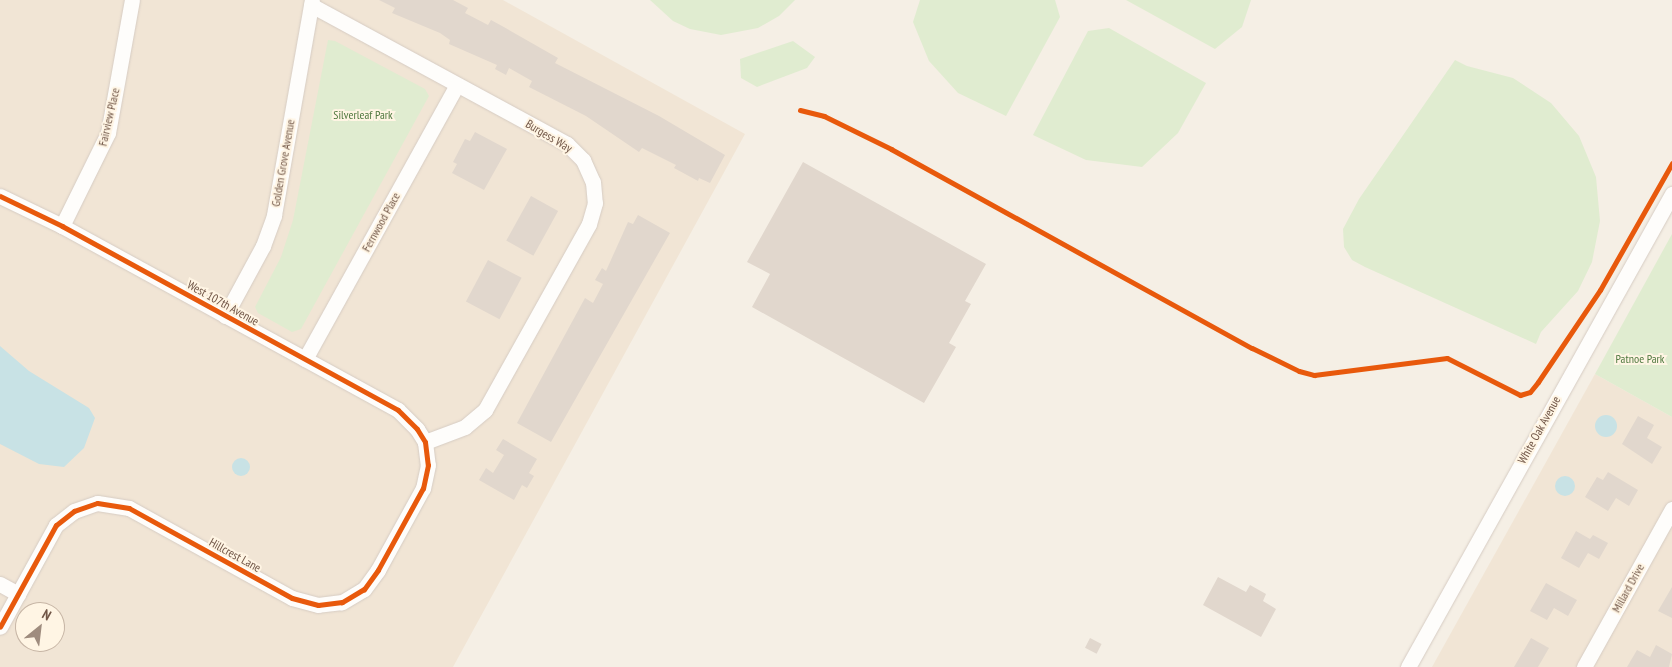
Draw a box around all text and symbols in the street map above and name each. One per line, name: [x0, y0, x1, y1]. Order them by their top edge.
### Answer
street label: Fairview Place: [95, 86, 123, 148]
park label: Silverleaf Park: [333, 108, 393, 122]
street label: Burgess Way: [523, 116, 575, 156]
street label: Golden Grove Avenue: [268, 118, 298, 208]
street label: Fernwood Place: [359, 190, 403, 254]
street label: West 107th Avenue: [184, 277, 262, 329]
park label: Patnoe Park: [1616, 352, 1664, 366]
street label: White Oak Avenue: [1514, 393, 1564, 467]
street label: Hillcrest Lane: [207, 535, 263, 575]
street label: Millard Drive: [1609, 561, 1647, 615]
north arrow: [15, 602, 65, 652]
text: N: [39, 605, 54, 624]

